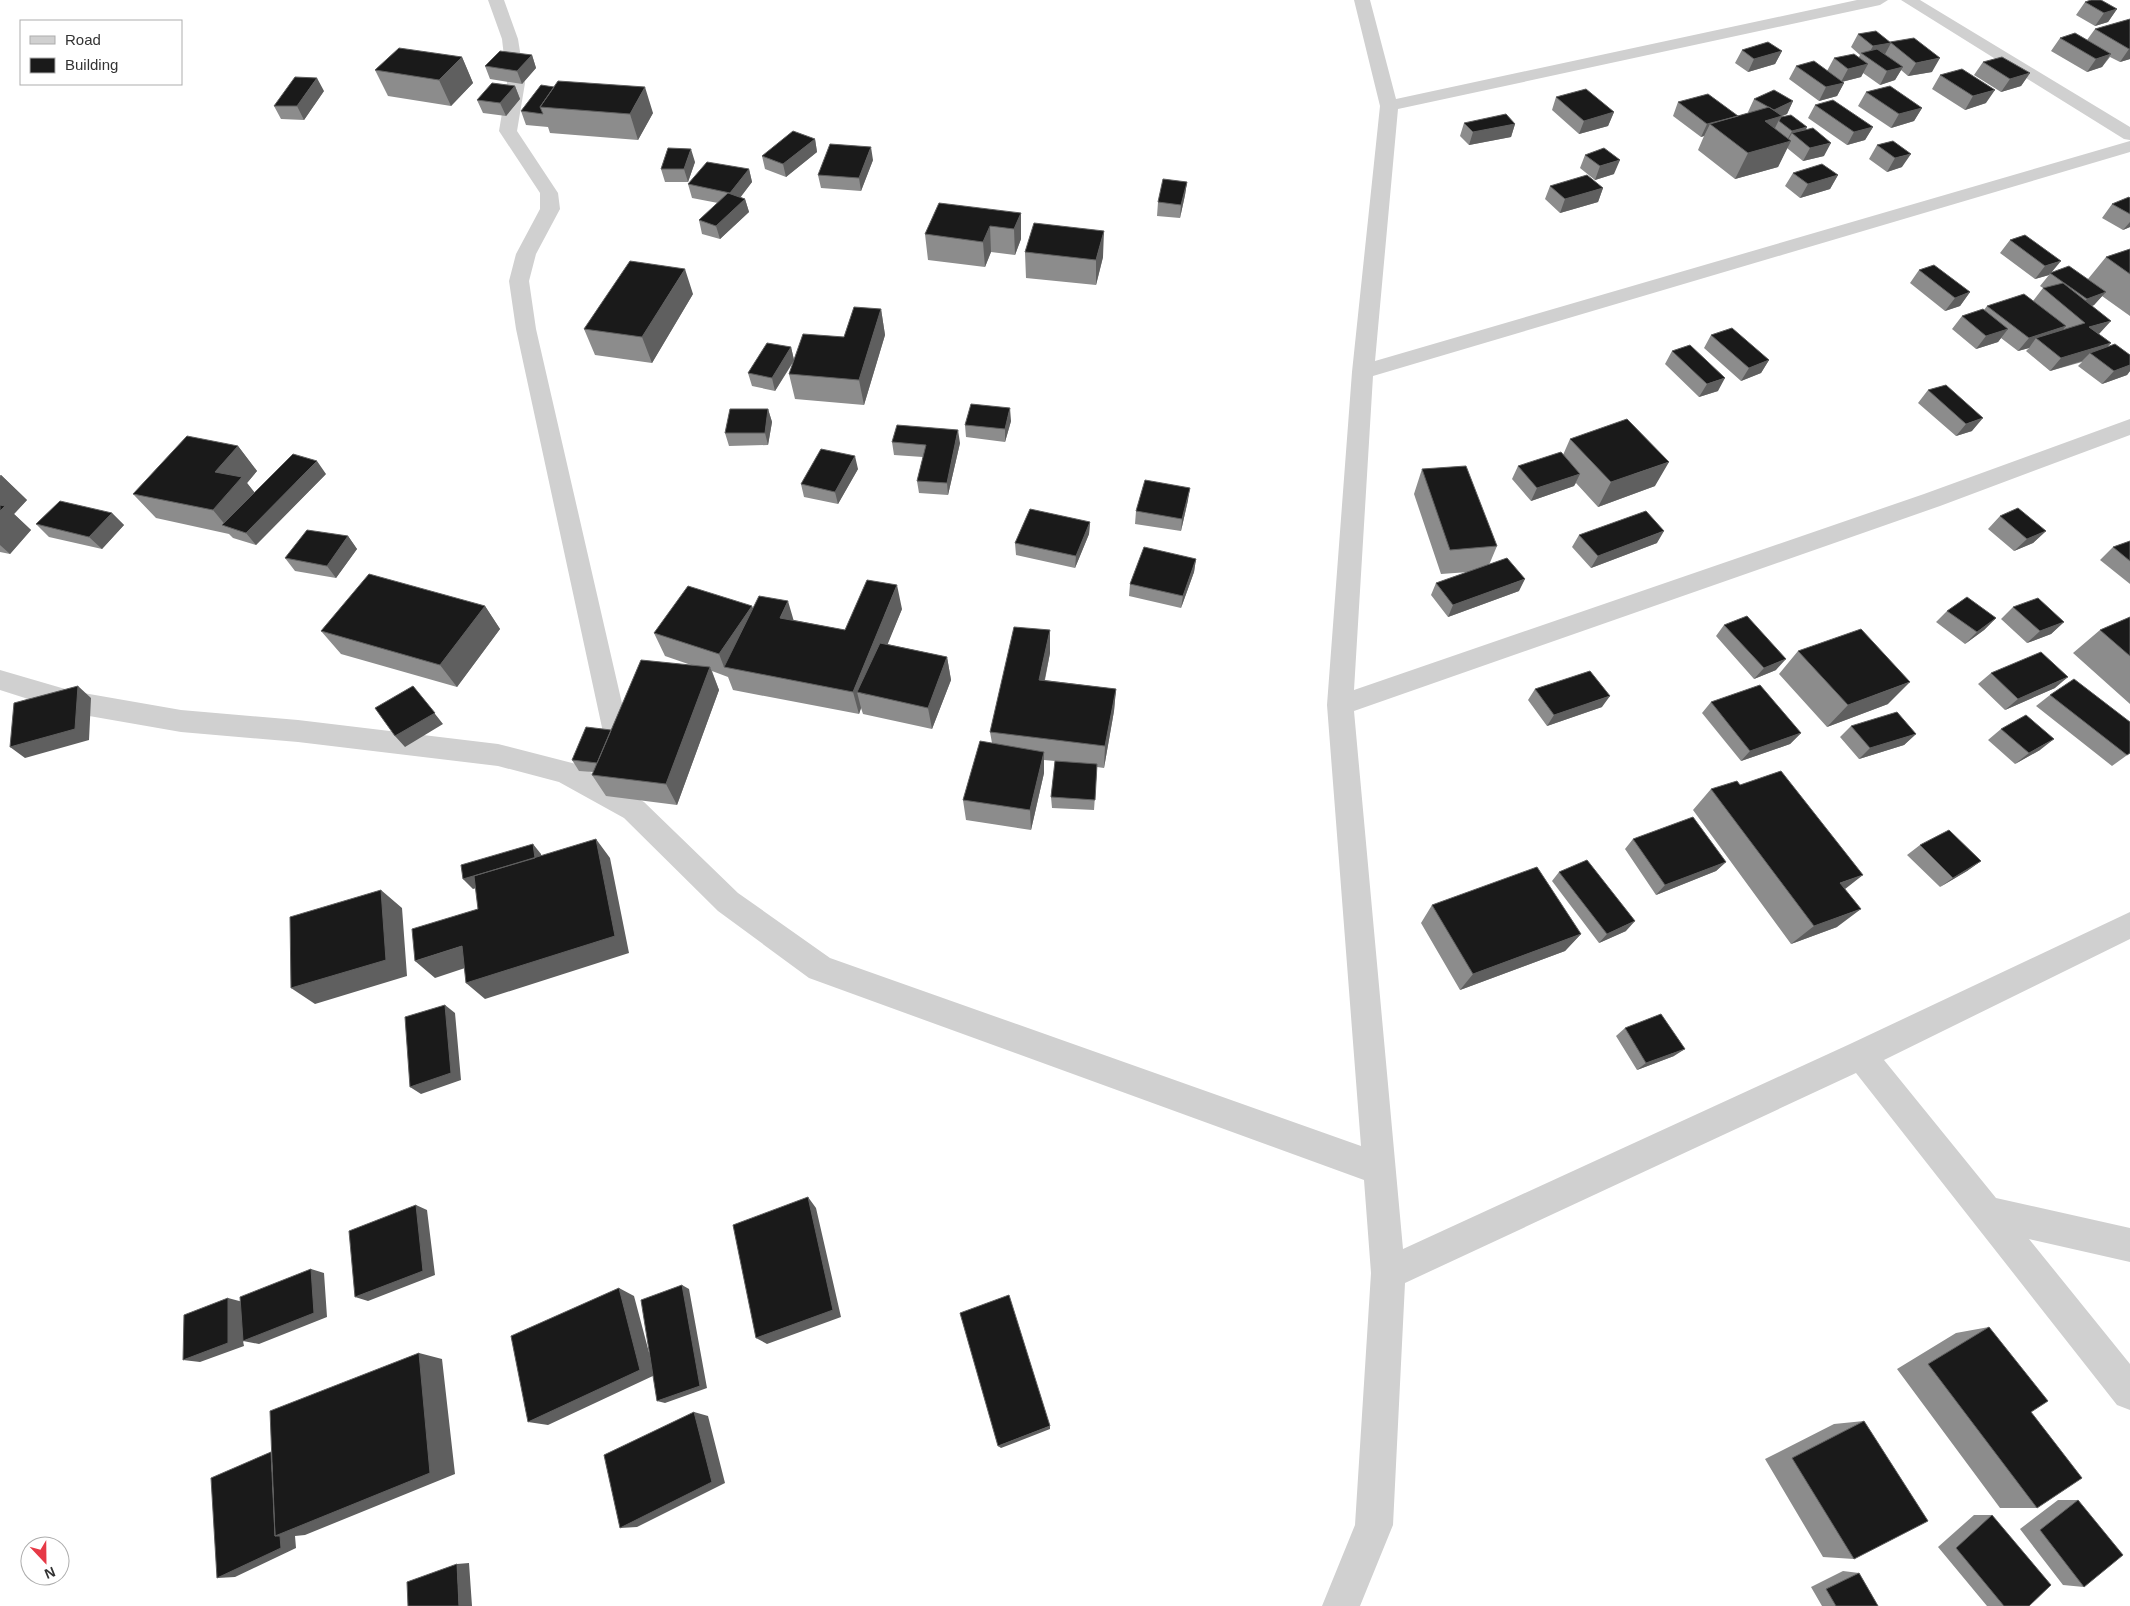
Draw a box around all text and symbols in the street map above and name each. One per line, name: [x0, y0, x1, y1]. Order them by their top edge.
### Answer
legend: [20, 20, 182, 85]
text: Road: [65, 31, 101, 48]
text: Building: [65, 56, 118, 73]
north arrow: [20, 1536, 70, 1586]
text: N: [42, 1564, 58, 1582]

